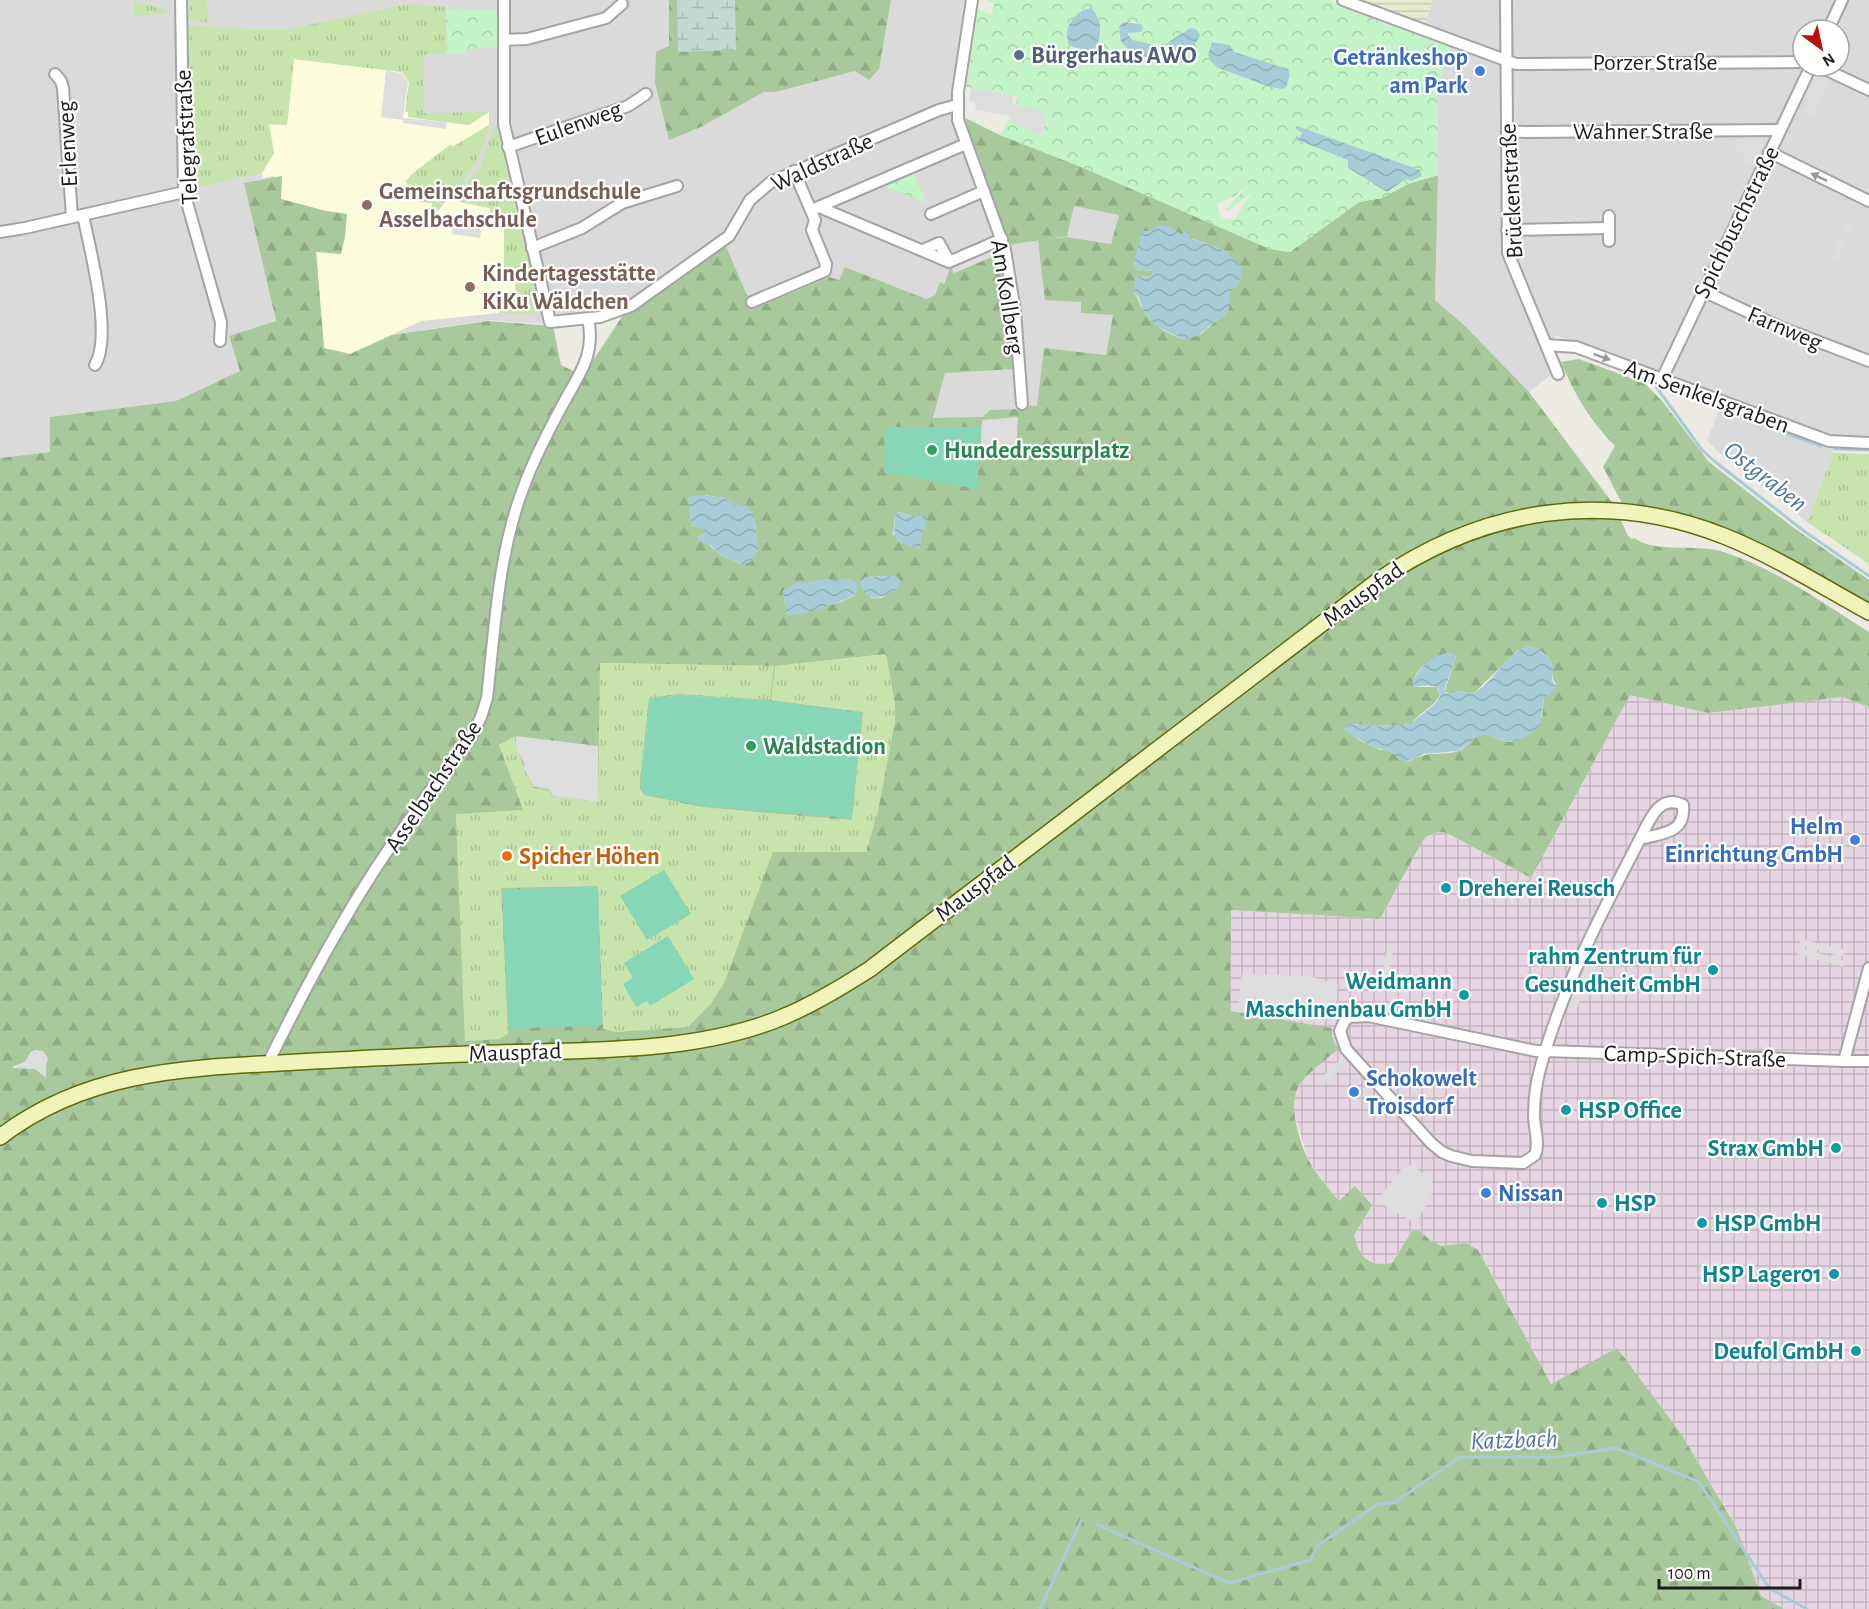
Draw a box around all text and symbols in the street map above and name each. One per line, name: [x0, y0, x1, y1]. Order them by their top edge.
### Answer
north arrow: [1791, 18, 1851, 78]
place label: Bürgerhaus AWO: [1031, 44, 1197, 68]
place label: Getränkeshop am Park: [1333, 46, 1468, 98]
marker: Bürgerhaus AWO: [1012, 48, 1026, 62]
text: N: [1820, 50, 1838, 69]
street label: Porzer Straße: [1592, 51, 1718, 75]
marker: Getränkeshop am Park: [1473, 64, 1487, 78]
street label: Telegrafstraße: [171, 69, 203, 205]
street label: Eulenweg: [532, 97, 625, 151]
street label: Erlenweg: [54, 100, 82, 188]
street label: Wahner Straße: [1573, 120, 1713, 144]
street label: Brückenstraße: [1496, 123, 1528, 259]
street label: Waldstraße: [768, 129, 877, 197]
street label: Spichbuschstraße: [1690, 143, 1784, 302]
one-way arrow: [1811, 172, 1828, 181]
place label: Gemeinschaftsgrundschule Asselbachschule: [379, 180, 641, 232]
marker: Gemeinschaftsgrundschule Asselbachschule: [360, 198, 374, 212]
street label: Am Kollberg: [986, 238, 1028, 357]
place label: Kindertagesstätte KiKu Wäldchen: [482, 262, 656, 314]
marker: Kindertagesstätte KiKu Wäldchen: [463, 280, 477, 294]
street label: Farnweg: [1744, 303, 1826, 355]
one-way arrow: [1594, 352, 1612, 362]
street label: Am Senkelsgraben: [1621, 356, 1792, 438]
water label: Ostgraben: [1719, 437, 1812, 517]
place label: Hundedressurplatz: [944, 439, 1129, 463]
marker: Hundedressurplatz: [925, 443, 939, 457]
street label: Mauspfad: [1319, 558, 1408, 632]
street label: Asselbachstraße: [381, 716, 487, 857]
place label: Waldstadion: [763, 735, 886, 759]
marker: Waldstadion: [744, 739, 758, 753]
place label: Helm Einrichtung GmbH: [1665, 815, 1843, 867]
marker: Helm Einrichtung GmbH: [1848, 833, 1862, 847]
place label: Spicher Höhen: [519, 845, 660, 869]
marker: Spicher Höhen: [500, 849, 514, 863]
street label: Mauspfad: [931, 851, 1020, 926]
place label: Dreherei Reusch: [1458, 877, 1615, 901]
marker: Dreherei Reusch: [1439, 881, 1453, 895]
place label: rahm Zentrum für Gesundheit GmbH: [1525, 945, 1702, 997]
marker: rahm Zentrum für Gesundheit GmbH: [1706, 963, 1720, 977]
place label: Weidmann Maschinenbau GmbH: [1245, 970, 1452, 1022]
marker: Weidmann Maschinenbau GmbH: [1457, 988, 1471, 1002]
street label: Mauspfad: [468, 1039, 562, 1067]
street label: Camp-Spich-Straße: [1603, 1042, 1787, 1072]
place label: Schokowelt Troisdorf: [1366, 1067, 1477, 1119]
marker: Schokowelt Troisdorf: [1347, 1085, 1361, 1099]
place label: HSP Office: [1578, 1099, 1682, 1123]
marker: HSP Office: [1559, 1103, 1573, 1117]
place label: Strax GmbH: [1708, 1137, 1824, 1161]
marker: Strax GmbH: [1829, 1141, 1843, 1155]
place label: Nissan: [1498, 1182, 1563, 1206]
marker: Nissan: [1479, 1186, 1493, 1200]
place label: HSP: [1614, 1192, 1656, 1216]
marker: HSP: [1595, 1196, 1609, 1210]
place label: HSP GmbH: [1714, 1212, 1822, 1236]
marker: HSP GmbH: [1695, 1216, 1709, 1230]
place label: HSP Lager01: [1702, 1263, 1822, 1287]
marker: HSP Lager01: [1827, 1267, 1841, 1281]
place label: Deufol GmbH: [1713, 1340, 1844, 1364]
marker: Deufol GmbH: [1849, 1344, 1863, 1358]
water label: Katzbach: [1470, 1425, 1558, 1455]
scale bar: [1659, 1552, 1800, 1590]
text: 100 m: [1668, 1565, 1711, 1583]

